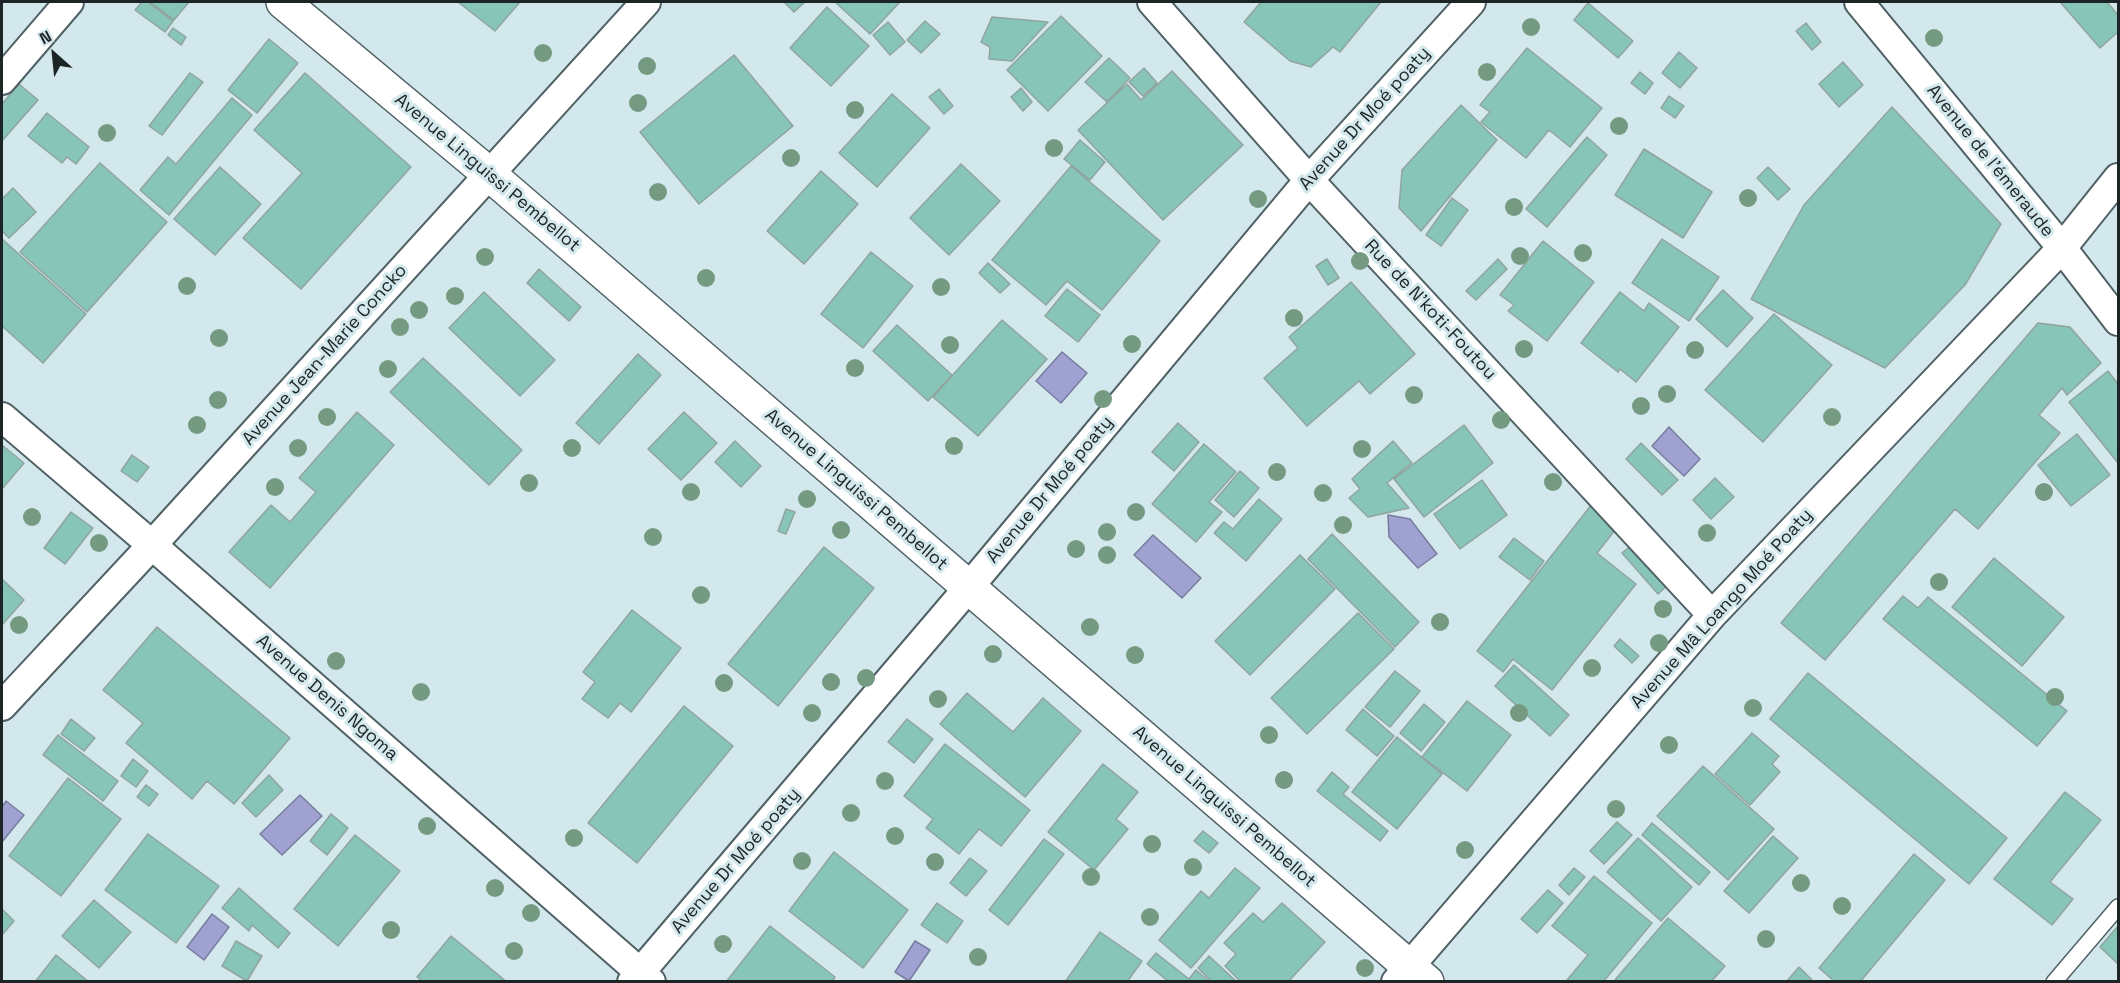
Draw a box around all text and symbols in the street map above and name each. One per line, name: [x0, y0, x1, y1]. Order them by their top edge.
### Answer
north arrow: [24, 24, 84, 84]
text: N: [36, 26, 55, 49]
street label: Avenue Dr Moé poaty: [1295, 43, 1435, 195]
street label: Avenue de l'émeraude: [1922, 80, 2058, 242]
street label: Avenue Linguissi Pembellot: [390, 89, 584, 257]
street label: Rue de N'koti-Foutou: [1359, 235, 1501, 385]
street label: Avenue Jean-Marie Concko: [238, 260, 412, 450]
street label: Avenue Linguissi Pembellot: [760, 405, 952, 575]
street label: Avenue Dr Moé poaty: [982, 412, 1118, 568]
street label: Avenue Mâ Loango Moé Poaty: [1627, 505, 1817, 713]
street label: Avenue Denis Ngoma: [252, 631, 402, 765]
street label: Avenue Linguissi Pembellot: [1128, 722, 1320, 892]
street label: Avenue Dr Moé poaty: [667, 784, 805, 938]

